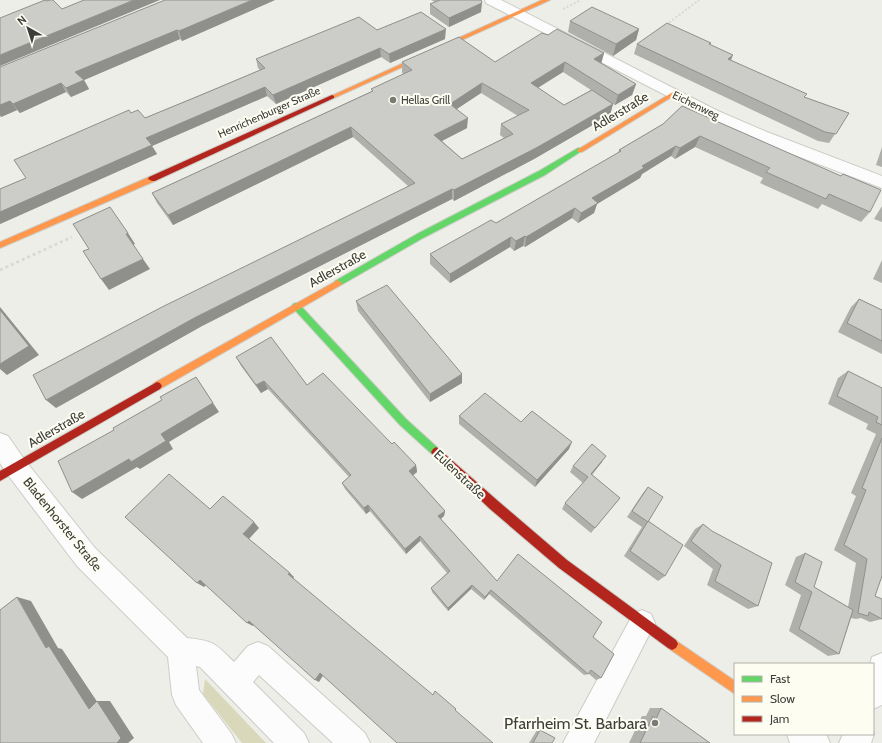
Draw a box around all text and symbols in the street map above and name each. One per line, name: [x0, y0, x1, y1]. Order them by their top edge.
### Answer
north arrow: [8, 8, 48, 48]
text: N: [14, 12, 29, 28]
street label: Henrichenburger Straße: [216, 83, 323, 141]
street label: Adlerstraße: [589, 88, 651, 134]
street label: Eichenweg: [670, 88, 722, 123]
place label: Hellas Grill: [401, 93, 450, 107]
marker: Hellas Grill: [388, 95, 398, 105]
street label: Adlerstraße: [306, 246, 369, 290]
street label: Adlerstraße: [25, 405, 88, 451]
street label: Eulenstraße: [431, 446, 489, 502]
street label: Bladenhorster Straße: [20, 474, 106, 574]
legend: [734, 663, 874, 735]
text: Fast: [770, 671, 790, 686]
text: Slow: [770, 691, 795, 706]
text: Jam: [769, 711, 789, 726]
place label: Pfarrheim St. Barbara: [504, 714, 647, 733]
marker: Pfarrheim St. Barbara: [650, 718, 660, 728]

